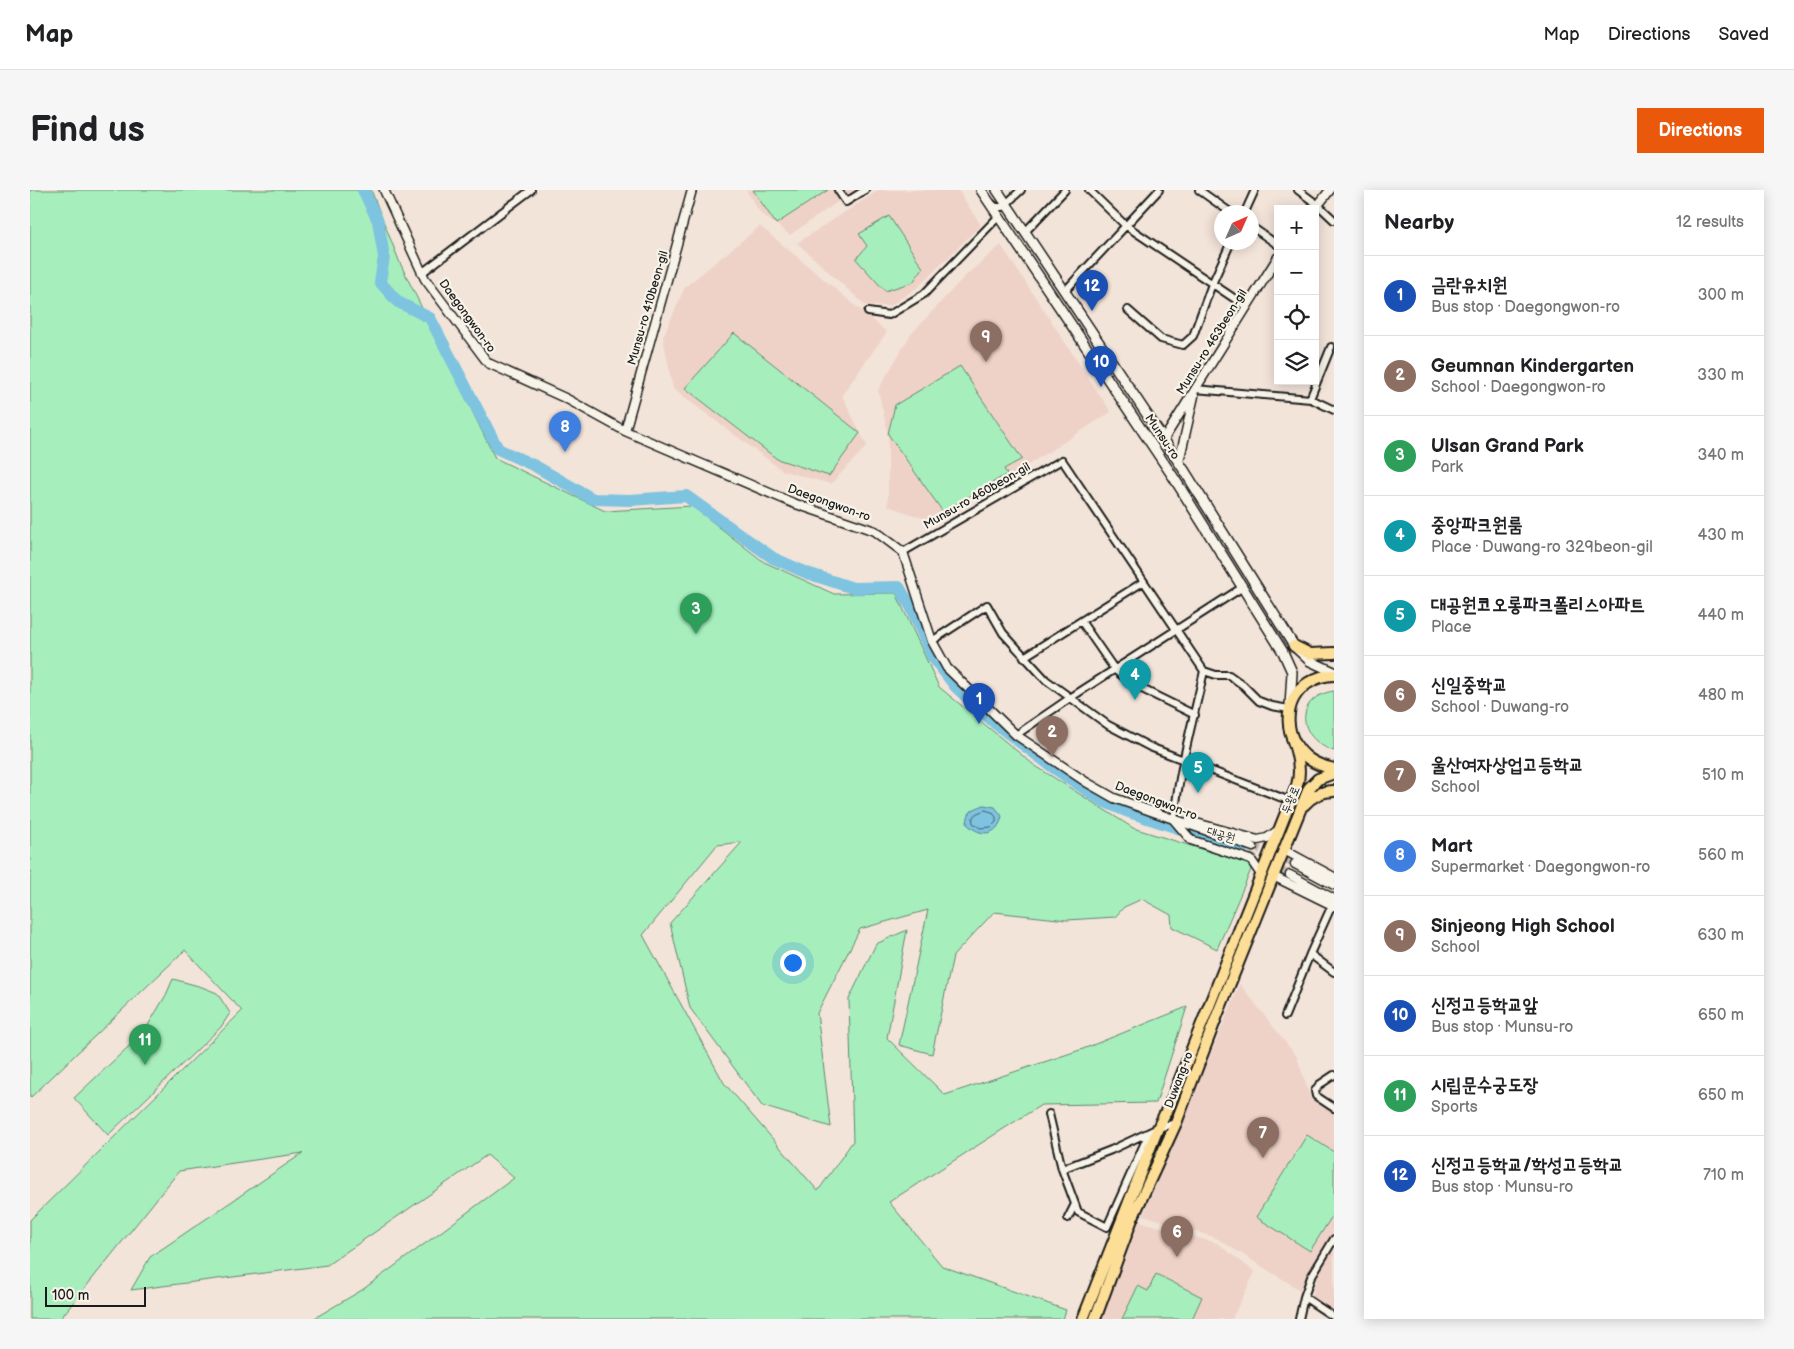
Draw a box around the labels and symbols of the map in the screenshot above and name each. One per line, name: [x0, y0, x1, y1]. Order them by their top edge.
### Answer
north arrow: [1214, 205, 1259, 250]
street label: Munsu-ro 410beon-gil: [624, 249, 672, 367]
pin: 12: [1076, 270, 1108, 311]
street label: Daegongwon-ro: [435, 276, 499, 356]
street label: Munsu-ro 463beon-gil: [1174, 287, 1250, 397]
pin: 9: [970, 321, 1002, 362]
pin: 10: [1085, 346, 1117, 387]
pin: 8: [549, 411, 581, 452]
street label: Munsu-ro: [1141, 411, 1183, 463]
street label: Munsu-ro 460beon-gil: [921, 459, 1033, 533]
street label: Daegongwon-ro: [786, 481, 873, 525]
pin: 3: [680, 593, 712, 634]
pin: 4: [1119, 659, 1151, 700]
pin: 1: [963, 683, 995, 724]
pin: 2: [1036, 716, 1068, 757]
pin: 5: [1182, 752, 1214, 793]
street label: Daegongwon-ro: [1113, 778, 1199, 824]
street label: 두왕로: [1278, 784, 1304, 816]
street label: 대공원: [1205, 824, 1237, 846]
your location: [780, 950, 806, 976]
pin: 11: [129, 1024, 161, 1065]
street label: Duwang-ro: [1161, 1050, 1197, 1110]
pin: 7: [1247, 1117, 1279, 1158]
pin: 6: [1161, 1216, 1193, 1257]
scale bar: [45, 1284, 146, 1307]

